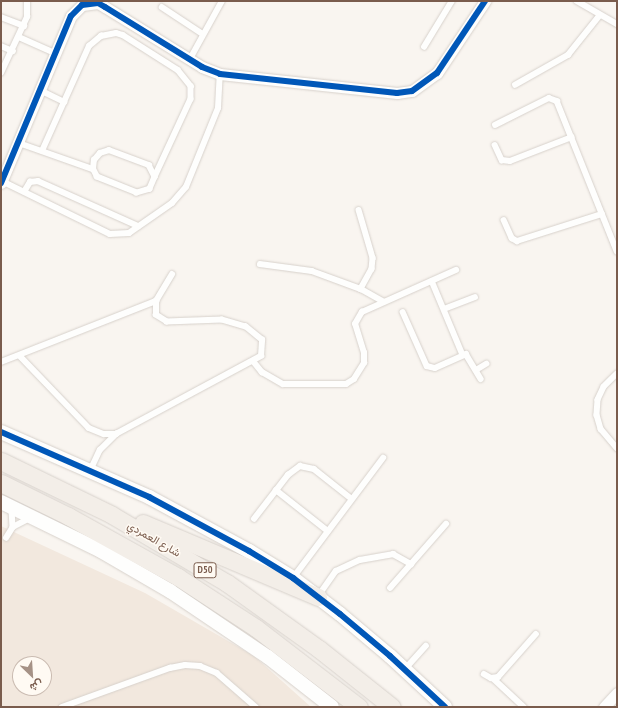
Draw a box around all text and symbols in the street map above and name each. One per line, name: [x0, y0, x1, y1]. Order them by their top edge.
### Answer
street label: شارع العمردي: [125, 518, 183, 560]
road number: D50: [193, 562, 217, 578]
north arrow: [12, 656, 52, 696]
text: ش: [28, 677, 46, 695]

